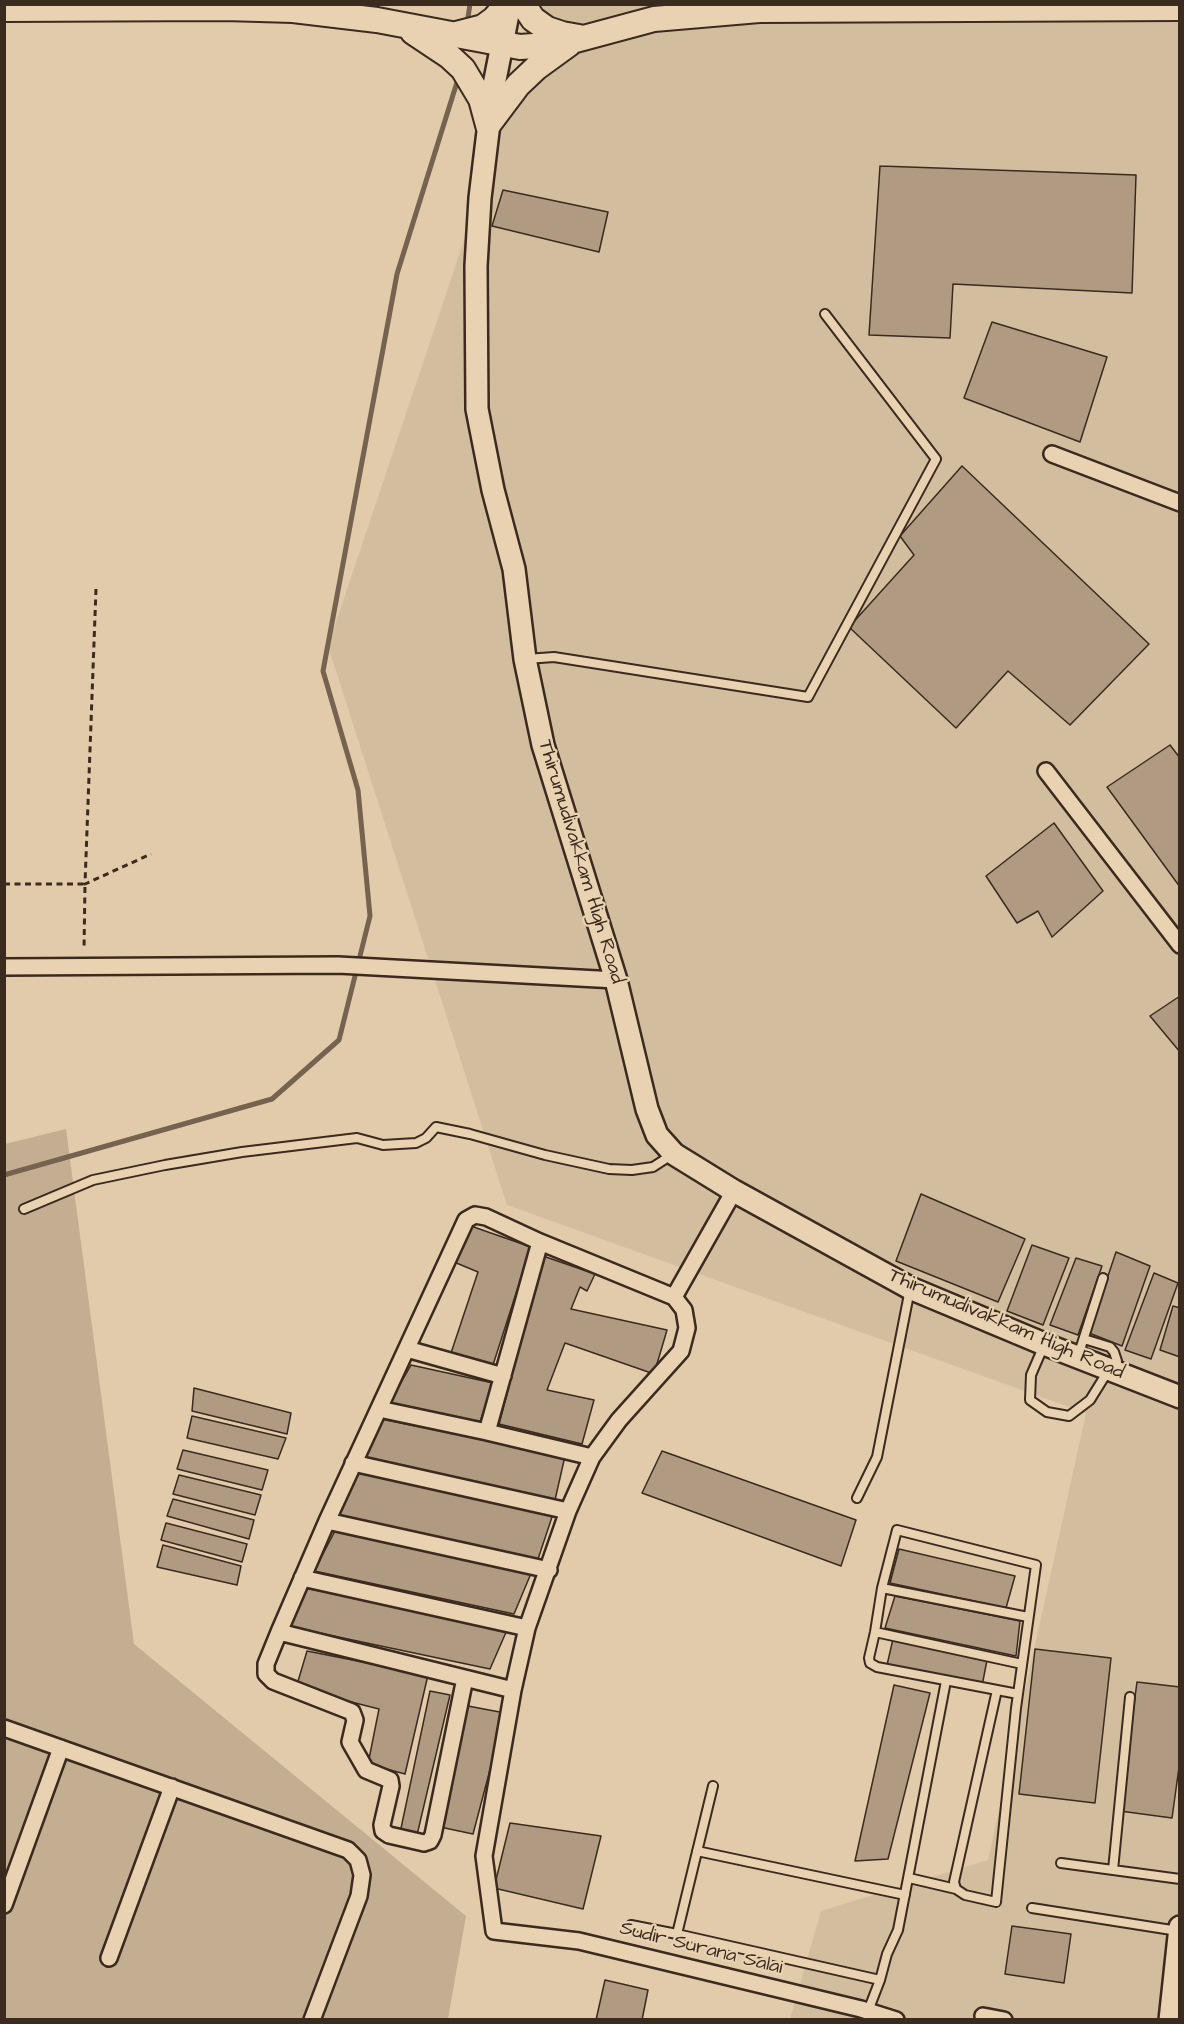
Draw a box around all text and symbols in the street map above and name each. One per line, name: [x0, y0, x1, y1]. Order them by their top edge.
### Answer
street label: Thirumudivakkam High Road: [531, 737, 629, 987]
street label: Thirumudivakkam High Road: [885, 1264, 1127, 1386]
street label: Sudir Surana Salai: [617, 1917, 785, 1981]

